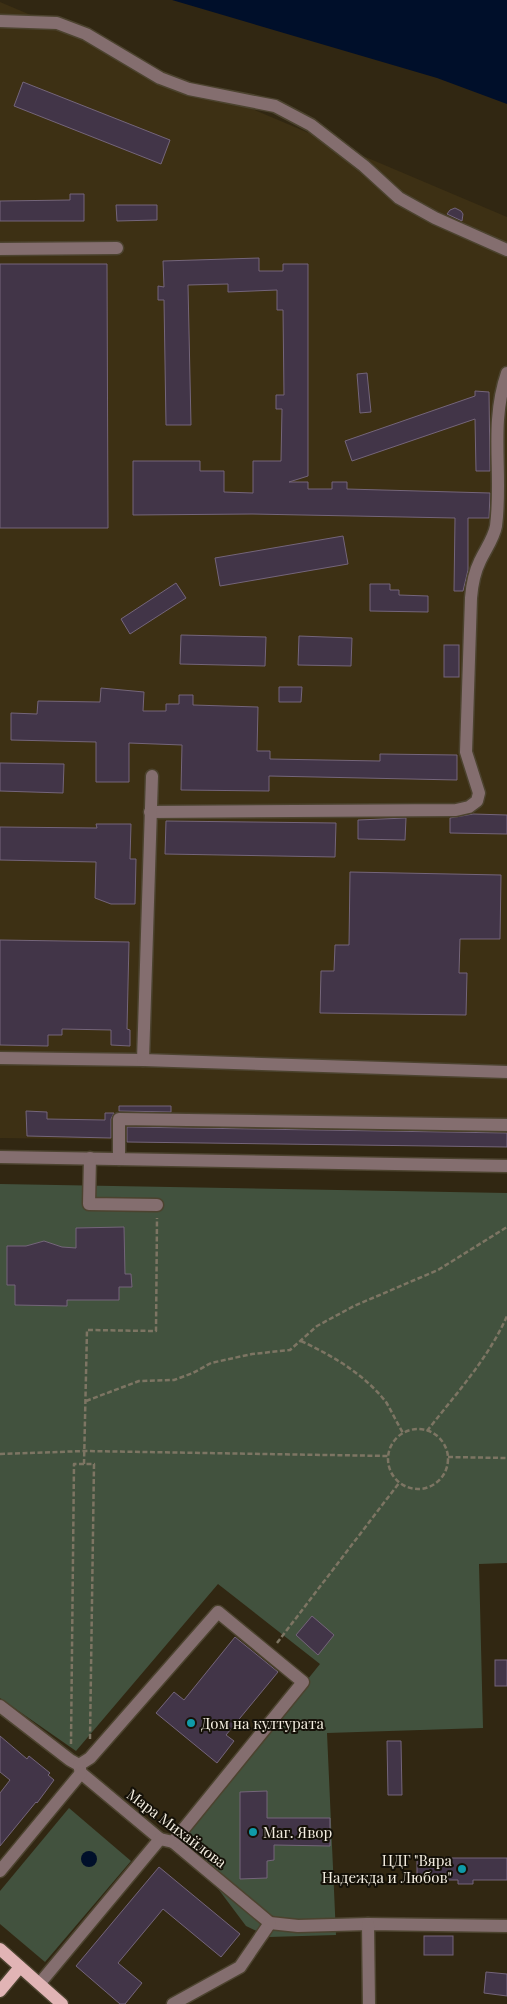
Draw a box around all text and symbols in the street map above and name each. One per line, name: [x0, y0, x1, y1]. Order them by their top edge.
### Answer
place label: Дом на културата: [201, 1713, 325, 1733]
marker: Дом на културата: [185, 1717, 197, 1729]
street label: Мара Михайлова: [123, 1784, 231, 1872]
place label: Маг. Явор: [263, 1822, 333, 1842]
marker: Маг. Явор: [247, 1826, 259, 1838]
place label: ЦДГ "Вяра Надежда и Любов": [322, 1850, 453, 1887]
marker: ЦДГ "Вяра Надежда и Любов": [456, 1863, 468, 1875]

